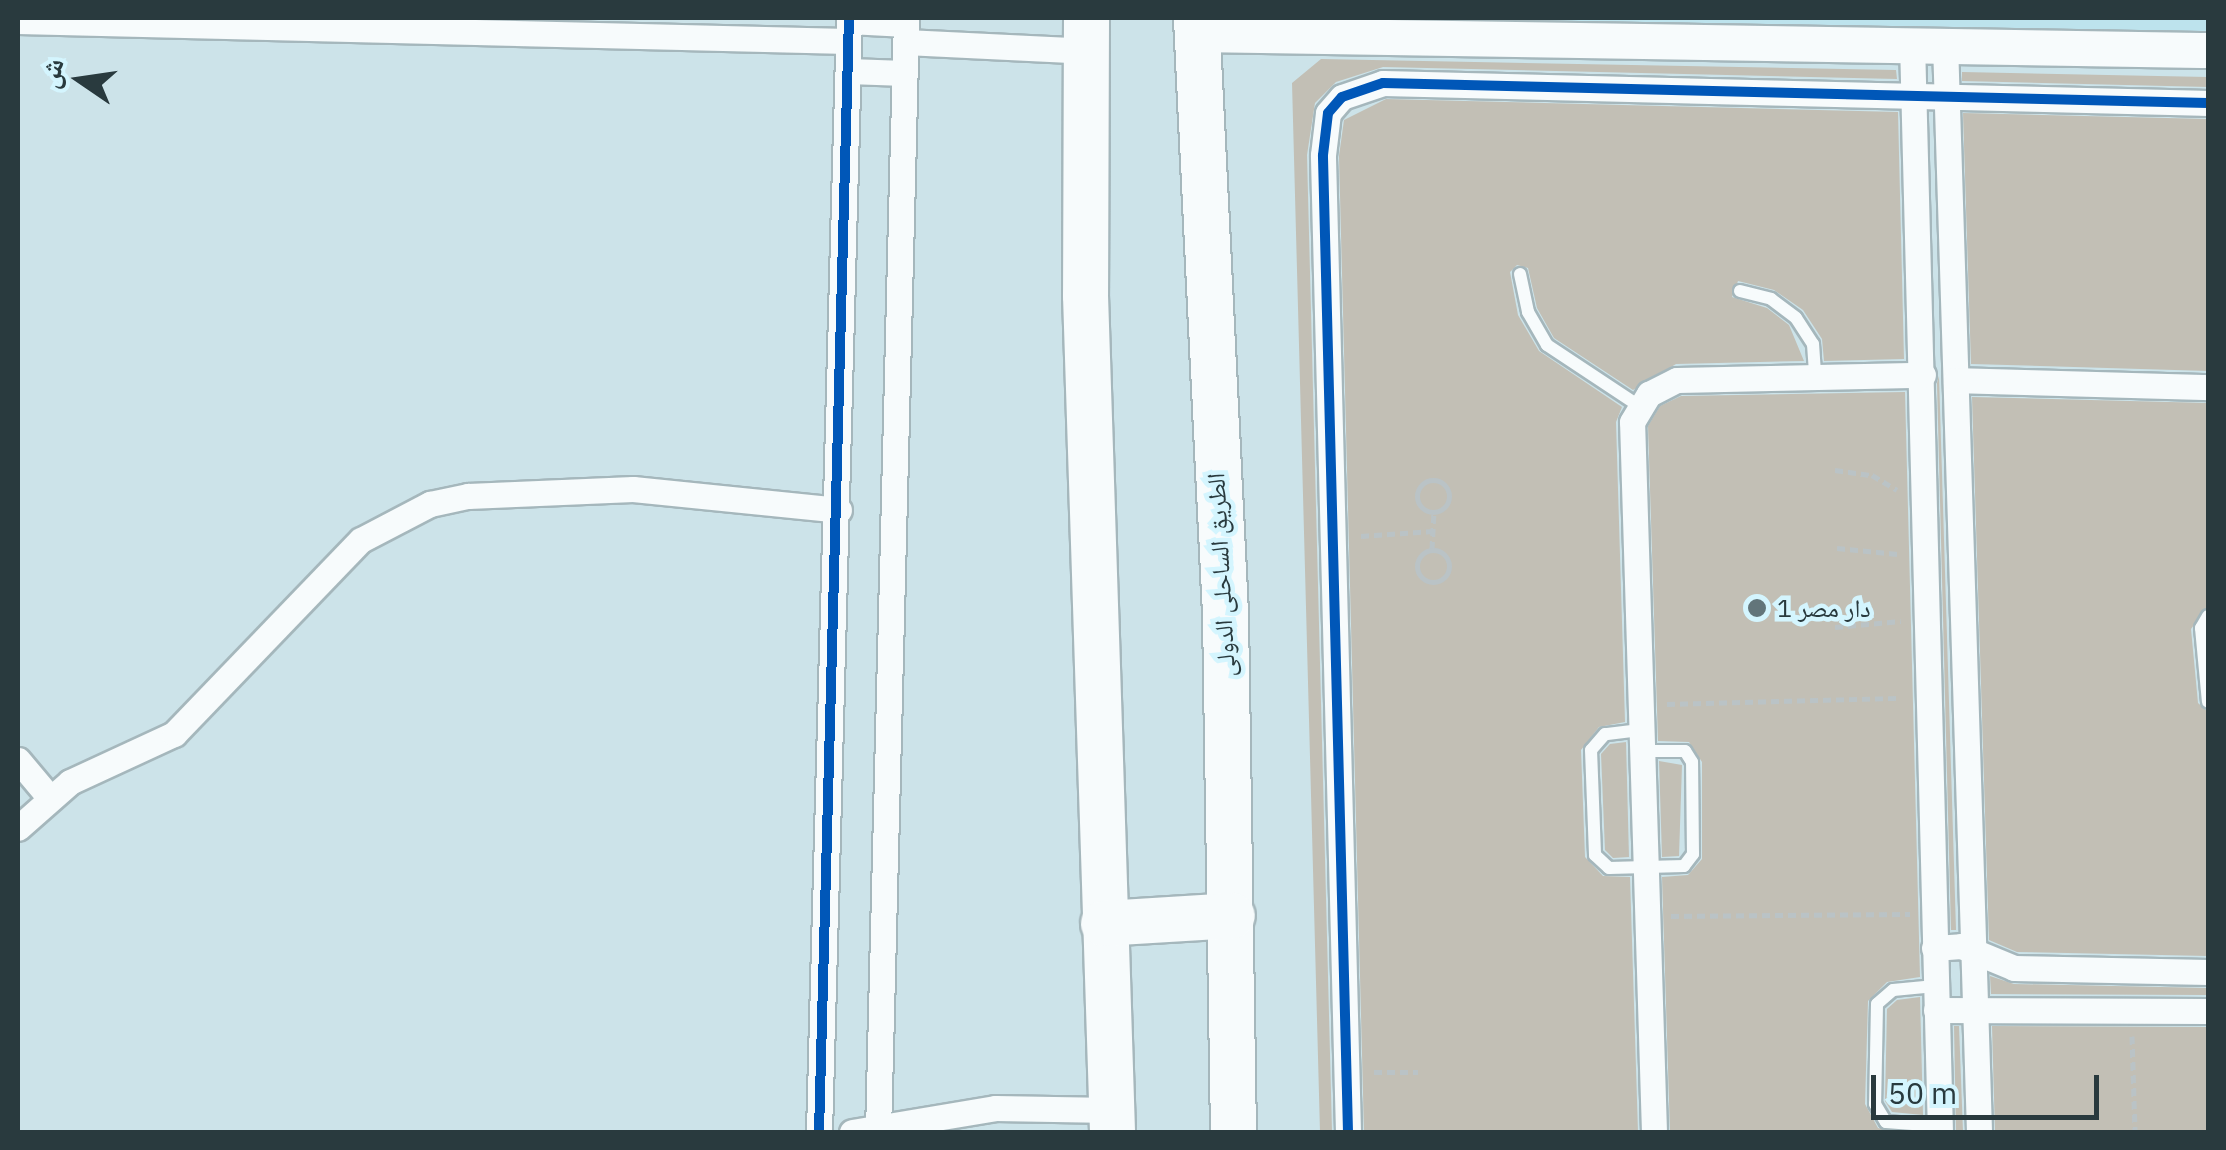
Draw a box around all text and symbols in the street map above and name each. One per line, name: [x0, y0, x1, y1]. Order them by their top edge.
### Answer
north arrow: [30, 30, 130, 130]
text: ش: [29, 54, 72, 92]
street label: الطريق الساحلى الدولى: [1201, 472, 1241, 678]
place label: دار مصر 1: [1777, 593, 1871, 623]
marker: دار مصر 1: [1746, 597, 1768, 619]
scale bar: [1876, 1055, 2104, 1117]
text: 50 m: [1888, 1073, 1957, 1112]

